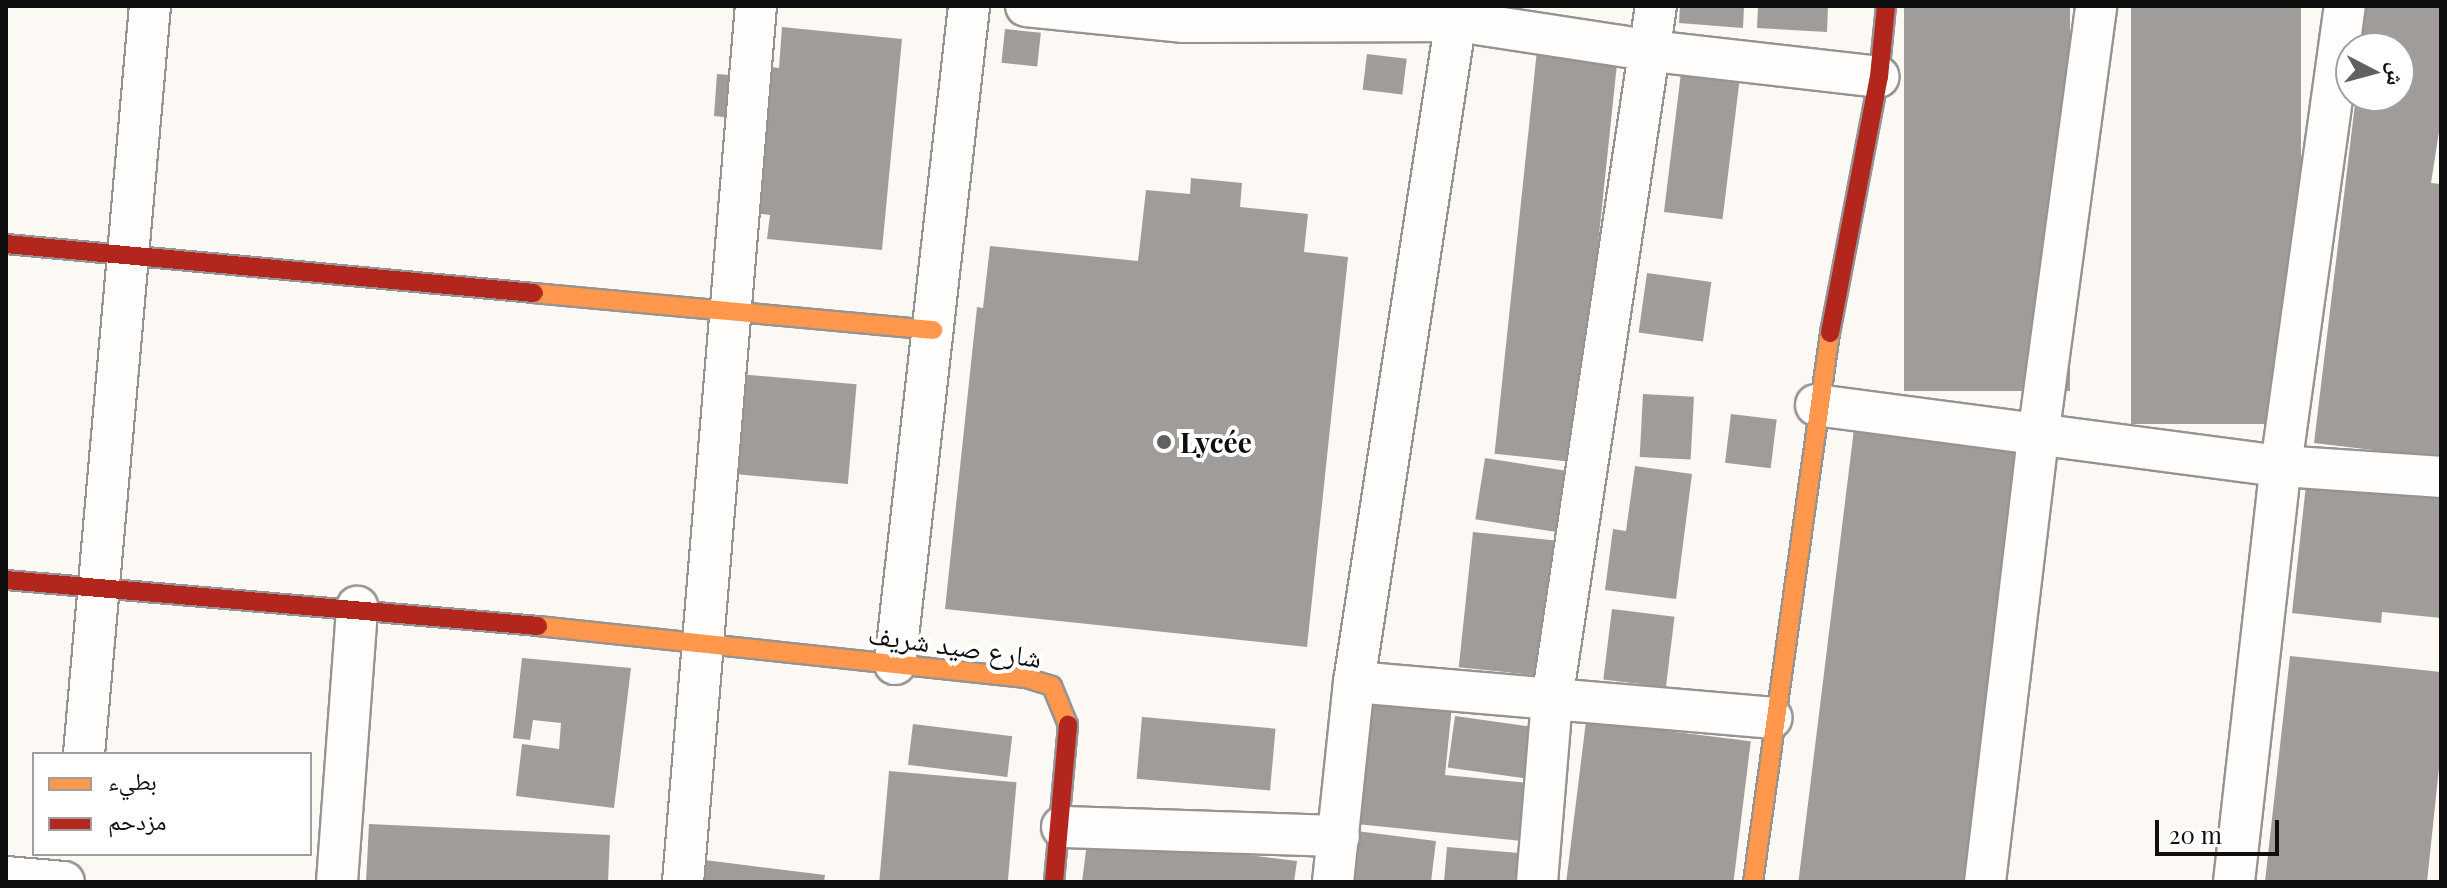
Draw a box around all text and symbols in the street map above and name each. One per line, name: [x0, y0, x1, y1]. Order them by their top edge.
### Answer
north arrow: [2335, 32, 2415, 112]
text: ش: [2381, 61, 2413, 87]
place label: Lycée: [1180, 425, 1252, 459]
marker: Lycée: [1155, 433, 1173, 451]
street label: شارع صيد شريف: [866, 616, 1044, 674]
legend: [32, 752, 312, 856]
text: بطيء: [108, 764, 157, 796]
text: مزدحم: [108, 804, 167, 836]
scale bar: [2159, 804, 2283, 854]
text: 20 m: [2169, 818, 2222, 850]

